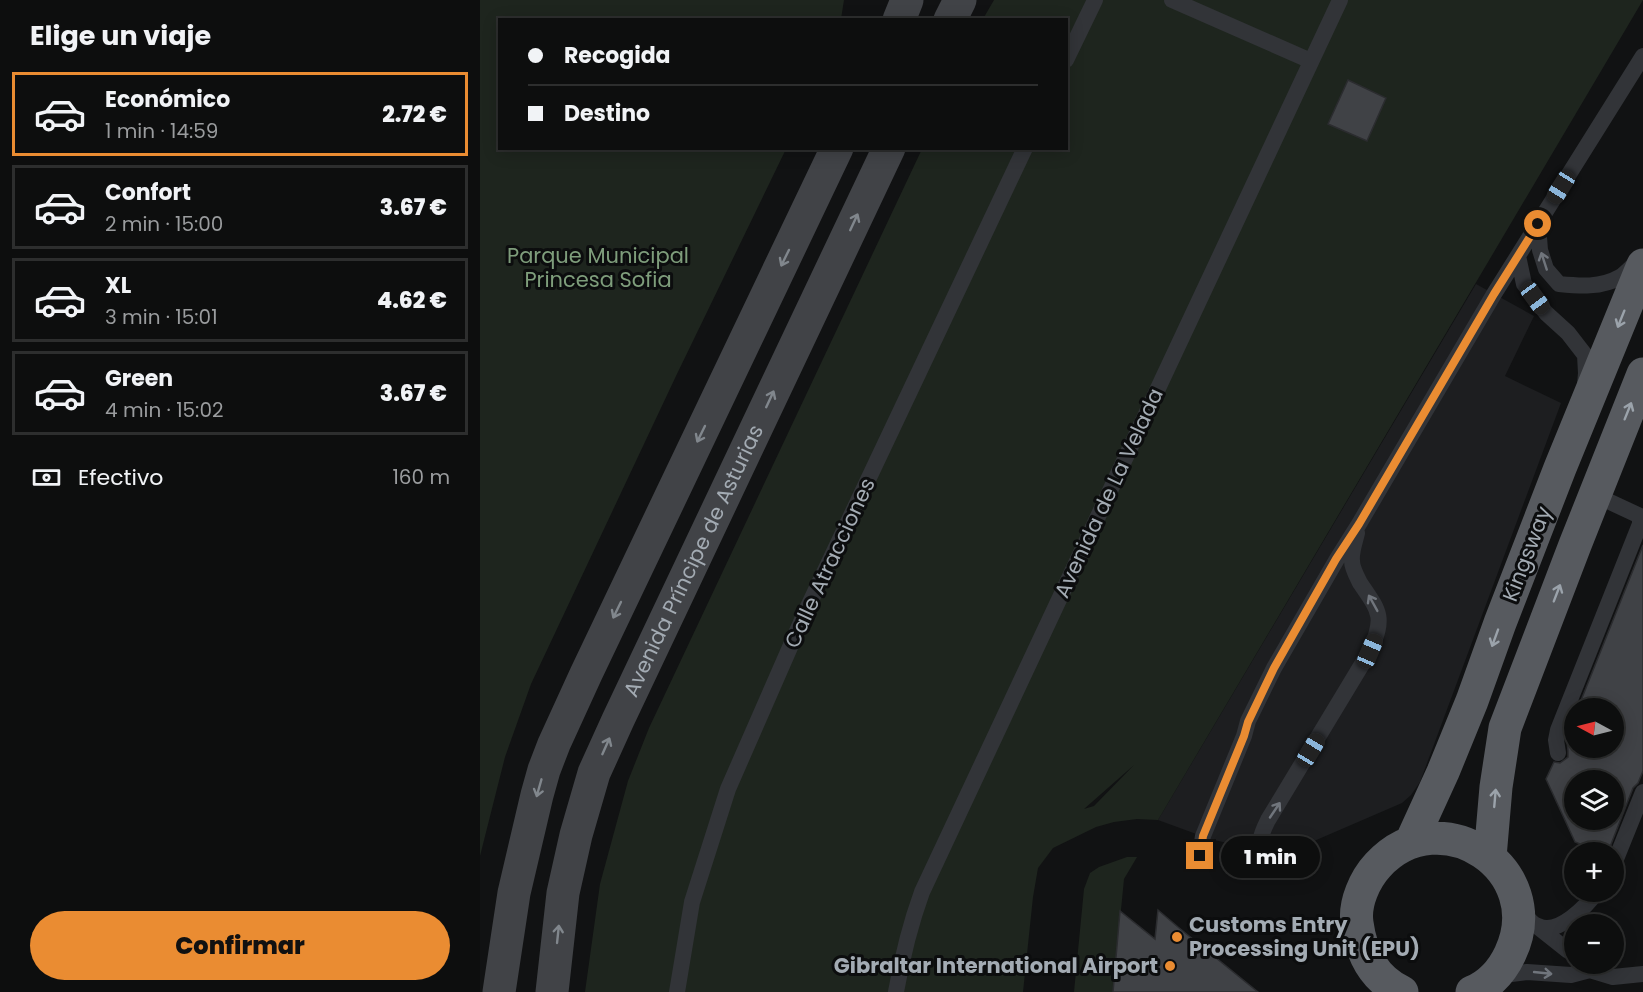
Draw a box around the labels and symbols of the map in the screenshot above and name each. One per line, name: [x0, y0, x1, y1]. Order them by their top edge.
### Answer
car: [1544, 167, 1578, 207]
route start: [1524, 210, 1551, 237]
one-way arrow: [848, 214, 860, 232]
park label: Parque Municipal Princesa Sofia: [507, 241, 689, 294]
one-way arrow: [779, 249, 790, 267]
one-way arrow: [1538, 252, 1549, 271]
car: [1517, 278, 1553, 318]
one-way arrow: [1615, 310, 1626, 328]
street label: Avenida de La Velada: [1047, 383, 1170, 602]
one-way arrow: [765, 390, 777, 408]
one-way arrow: [1623, 402, 1634, 421]
street label: Avenida Príncipe de Asturias: [616, 420, 770, 702]
one-way arrow: [694, 424, 706, 442]
street label: Calle Atracciones: [777, 473, 882, 653]
street label: Kingsway: [1495, 502, 1558, 606]
one-way arrow: [1552, 584, 1563, 602]
one-way arrow: [1367, 594, 1378, 612]
one-way arrow: [610, 600, 622, 618]
one-way arrow: [1489, 628, 1500, 646]
car: [1355, 631, 1385, 671]
north arrow: [1564, 698, 1624, 758]
car: [1294, 730, 1328, 770]
one-way arrow: [601, 737, 612, 755]
one-way arrow: [532, 778, 544, 797]
one-way arrow: [1490, 789, 1501, 809]
one-way arrow: [1269, 802, 1281, 818]
callout: 1 min: [1221, 835, 1320, 877]
route end: [1186, 842, 1213, 869]
place label: Customs Entry Processing Unit (EPU): [1189, 910, 1420, 963]
one-way arrow: [553, 924, 564, 944]
marker: Customs Entry Processing Unit (EPU): [1170, 930, 1184, 944]
place label: Gibraltar International Airport: [834, 951, 1158, 980]
marker: Gibraltar International Airport: [1163, 959, 1177, 973]
one-way arrow: [1532, 968, 1552, 979]

